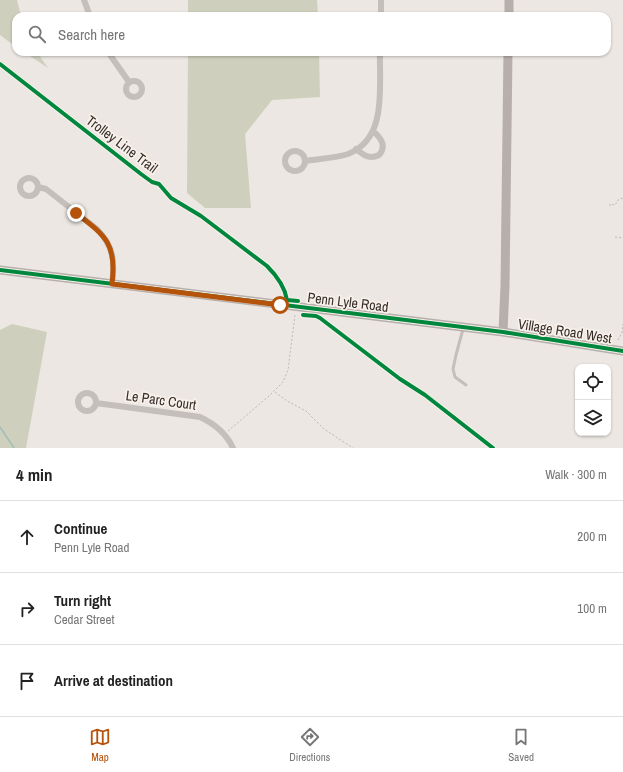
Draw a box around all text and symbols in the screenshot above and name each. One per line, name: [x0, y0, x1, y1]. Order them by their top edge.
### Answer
search box: [12, 12, 611, 56]
icon: search: [26, 23, 48, 45]
text: Search here: [58, 24, 125, 45]
street label: Trolley Line Trail: [83, 111, 161, 177]
route end: [67, 204, 85, 222]
street label: Penn Lyle Road: [307, 288, 389, 316]
route start: [271, 296, 289, 314]
street label: Village Road West: [517, 315, 613, 347]
map controls: [575, 364, 611, 436]
button: locate: [575, 364, 611, 400]
street label: Le Parc Court: [125, 386, 197, 414]
button: layers: [575, 400, 611, 436]
text: 4 min: [16, 463, 52, 486]
text: Walk · 300 m: [545, 466, 607, 483]
text: Continue: [54, 518, 107, 539]
icon: ahead: [16, 526, 38, 548]
text: 200 m: [577, 528, 607, 545]
text: Penn Lyle Road: [54, 539, 129, 556]
text: Turn right: [54, 590, 111, 611]
icon: right: [16, 598, 38, 620]
text: 100 m: [577, 600, 607, 617]
text: Cedar Street: [54, 611, 114, 628]
icon: arrive: [16, 670, 38, 692]
text: Arrive at destination: [54, 670, 173, 691]
tab: Map: [89, 726, 111, 764]
tab: Directions: [289, 726, 330, 764]
tab: Saved: [508, 726, 534, 764]

